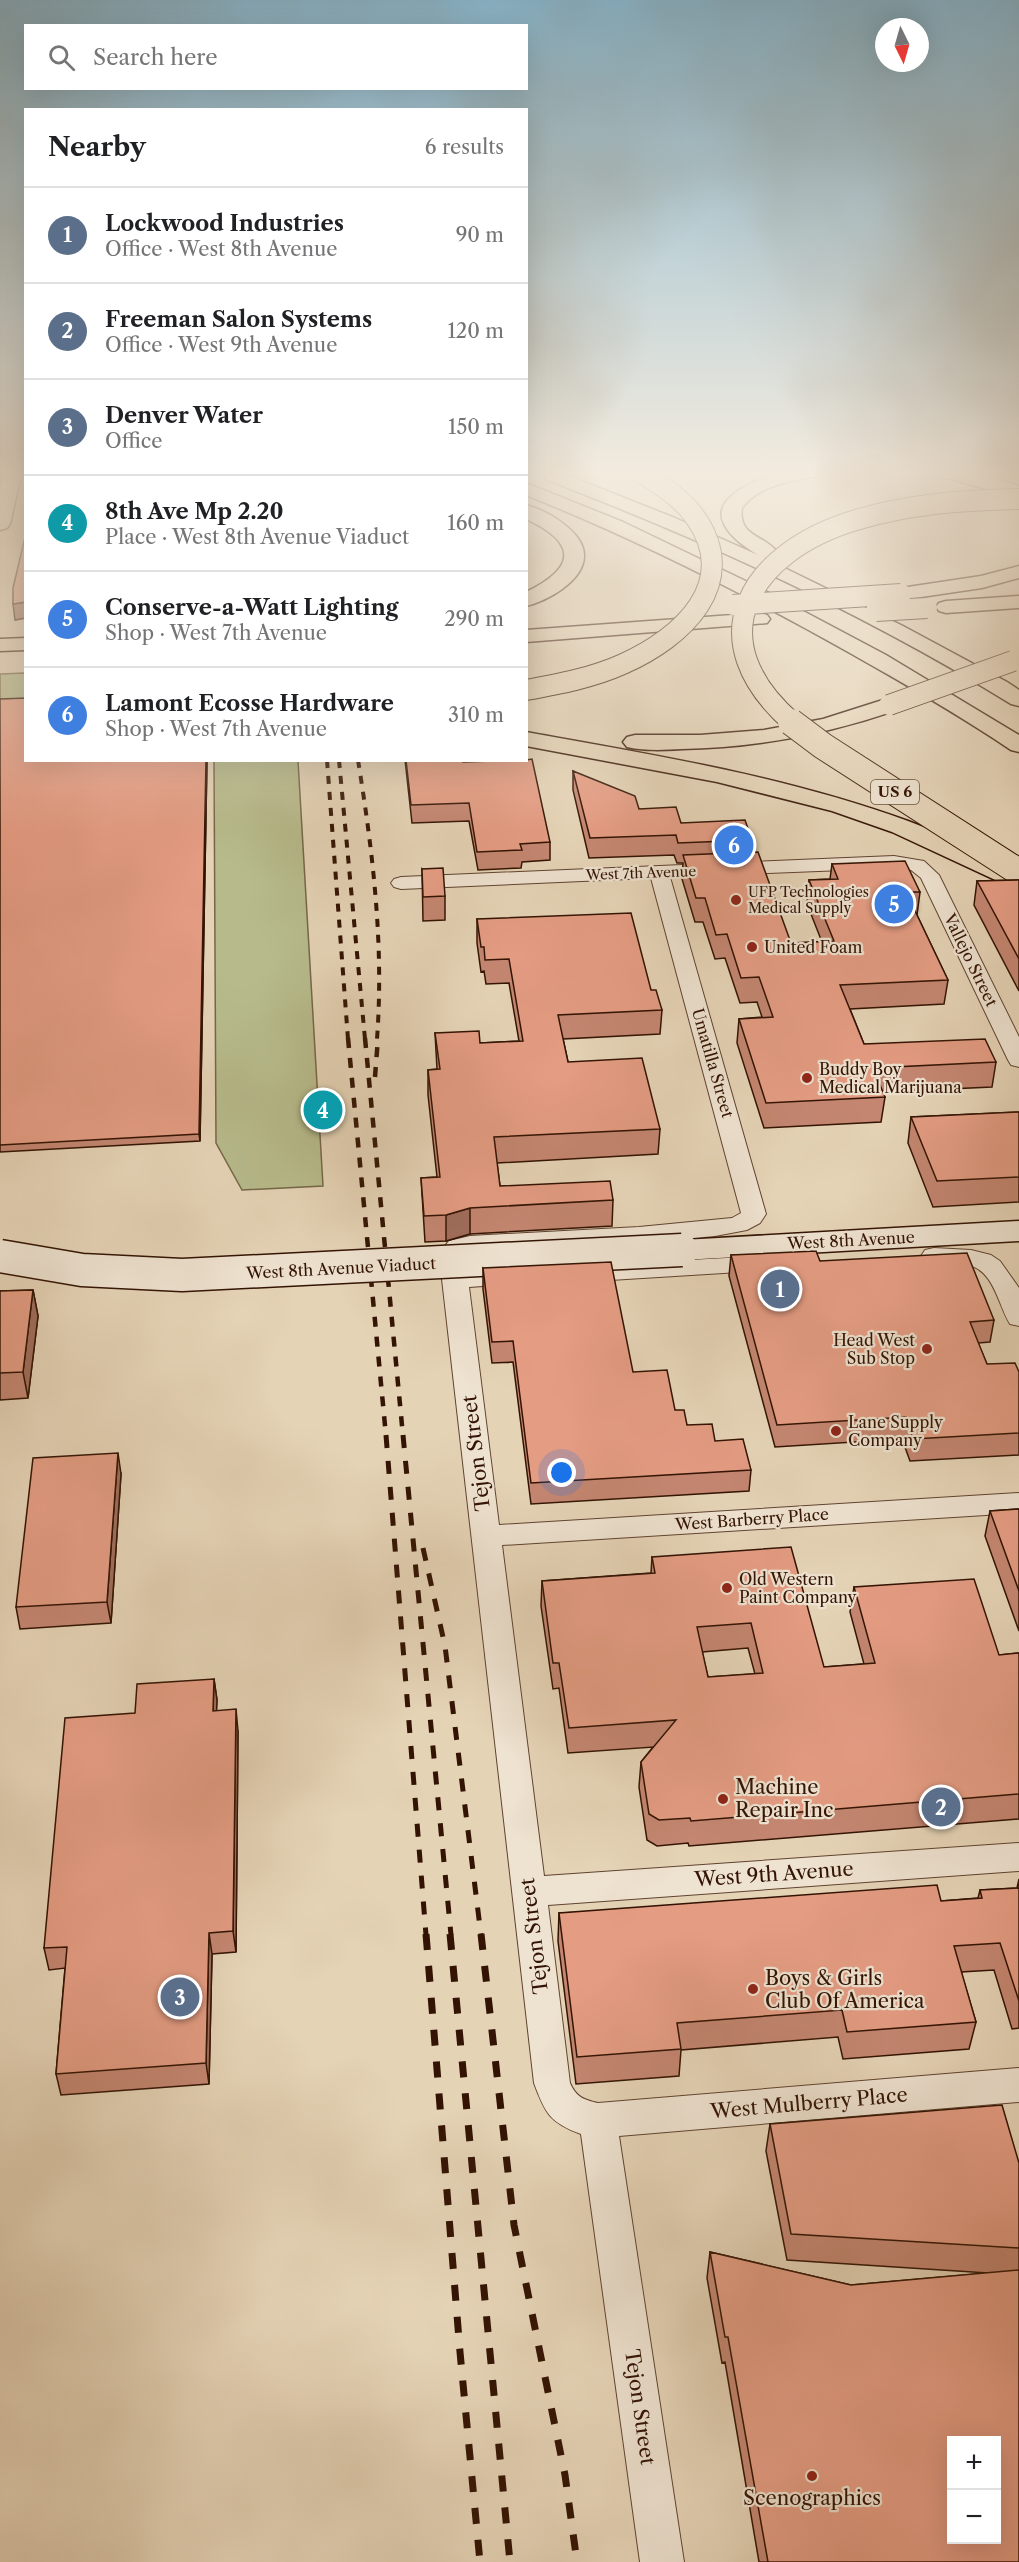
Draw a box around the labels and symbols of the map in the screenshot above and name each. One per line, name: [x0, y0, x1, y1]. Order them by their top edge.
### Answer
north arrow: [875, 18, 929, 72]
road number: US 6: [871, 780, 919, 804]
pin: 6: [714, 822, 754, 868]
street label: West 7th Avenue: [585, 862, 697, 884]
pin: 5: [874, 882, 914, 926]
place label: UFP Technologies Medical Supply: [748, 883, 869, 917]
marker: UFP Technologies Medical Supply: [729, 893, 743, 907]
street label: Vallejo Street: [939, 909, 1002, 1010]
place label: United Foam: [764, 937, 862, 957]
marker: United Foam: [745, 940, 759, 954]
street label: Umatilla Street: [688, 1006, 738, 1120]
place label: Buddy Boy Medical Marijuana: [819, 1059, 962, 1097]
marker: Buddy Boy Medical Marijuana: [800, 1071, 814, 1085]
pin: 4: [304, 1088, 342, 1132]
street label: West 8th Avenue: [786, 1227, 915, 1253]
street label: West 8th Avenue Viaduct: [245, 1253, 437, 1283]
pin: 1: [760, 1266, 800, 1312]
place label: Head West Sub Stop: [833, 1330, 915, 1368]
marker: Head West Sub Stop: [920, 1342, 934, 1356]
street label: Tejon Street: [457, 1394, 495, 1512]
place label: Lane Supply Company: [848, 1412, 944, 1450]
marker: Lane Supply Company: [829, 1424, 843, 1438]
your location: [547, 1458, 576, 1487]
street label: West Barberry Place: [673, 1504, 830, 1534]
place label: Old Western Paint Company: [739, 1569, 858, 1607]
marker: Old Western Paint Company: [720, 1581, 734, 1595]
place label: Machine Repair Inc: [735, 1775, 834, 1822]
pin: 2: [922, 1784, 960, 1830]
marker: Machine Repair Inc: [716, 1792, 730, 1806]
street label: West 9th Avenue: [693, 1856, 854, 1892]
street label: Tejon Street: [515, 1877, 553, 1995]
place label: Boys & Girls Club Of America: [765, 1966, 925, 2013]
pin: 3: [160, 1974, 200, 2020]
marker: Boys & Girls Club Of America: [746, 1982, 760, 1996]
street label: West Mulberry Place: [708, 2082, 909, 2124]
street label: Tejon Street: [620, 2348, 660, 2466]
marker: Scenographics: [805, 2469, 819, 2483]
place label: Scenographics: [743, 2486, 881, 2510]

